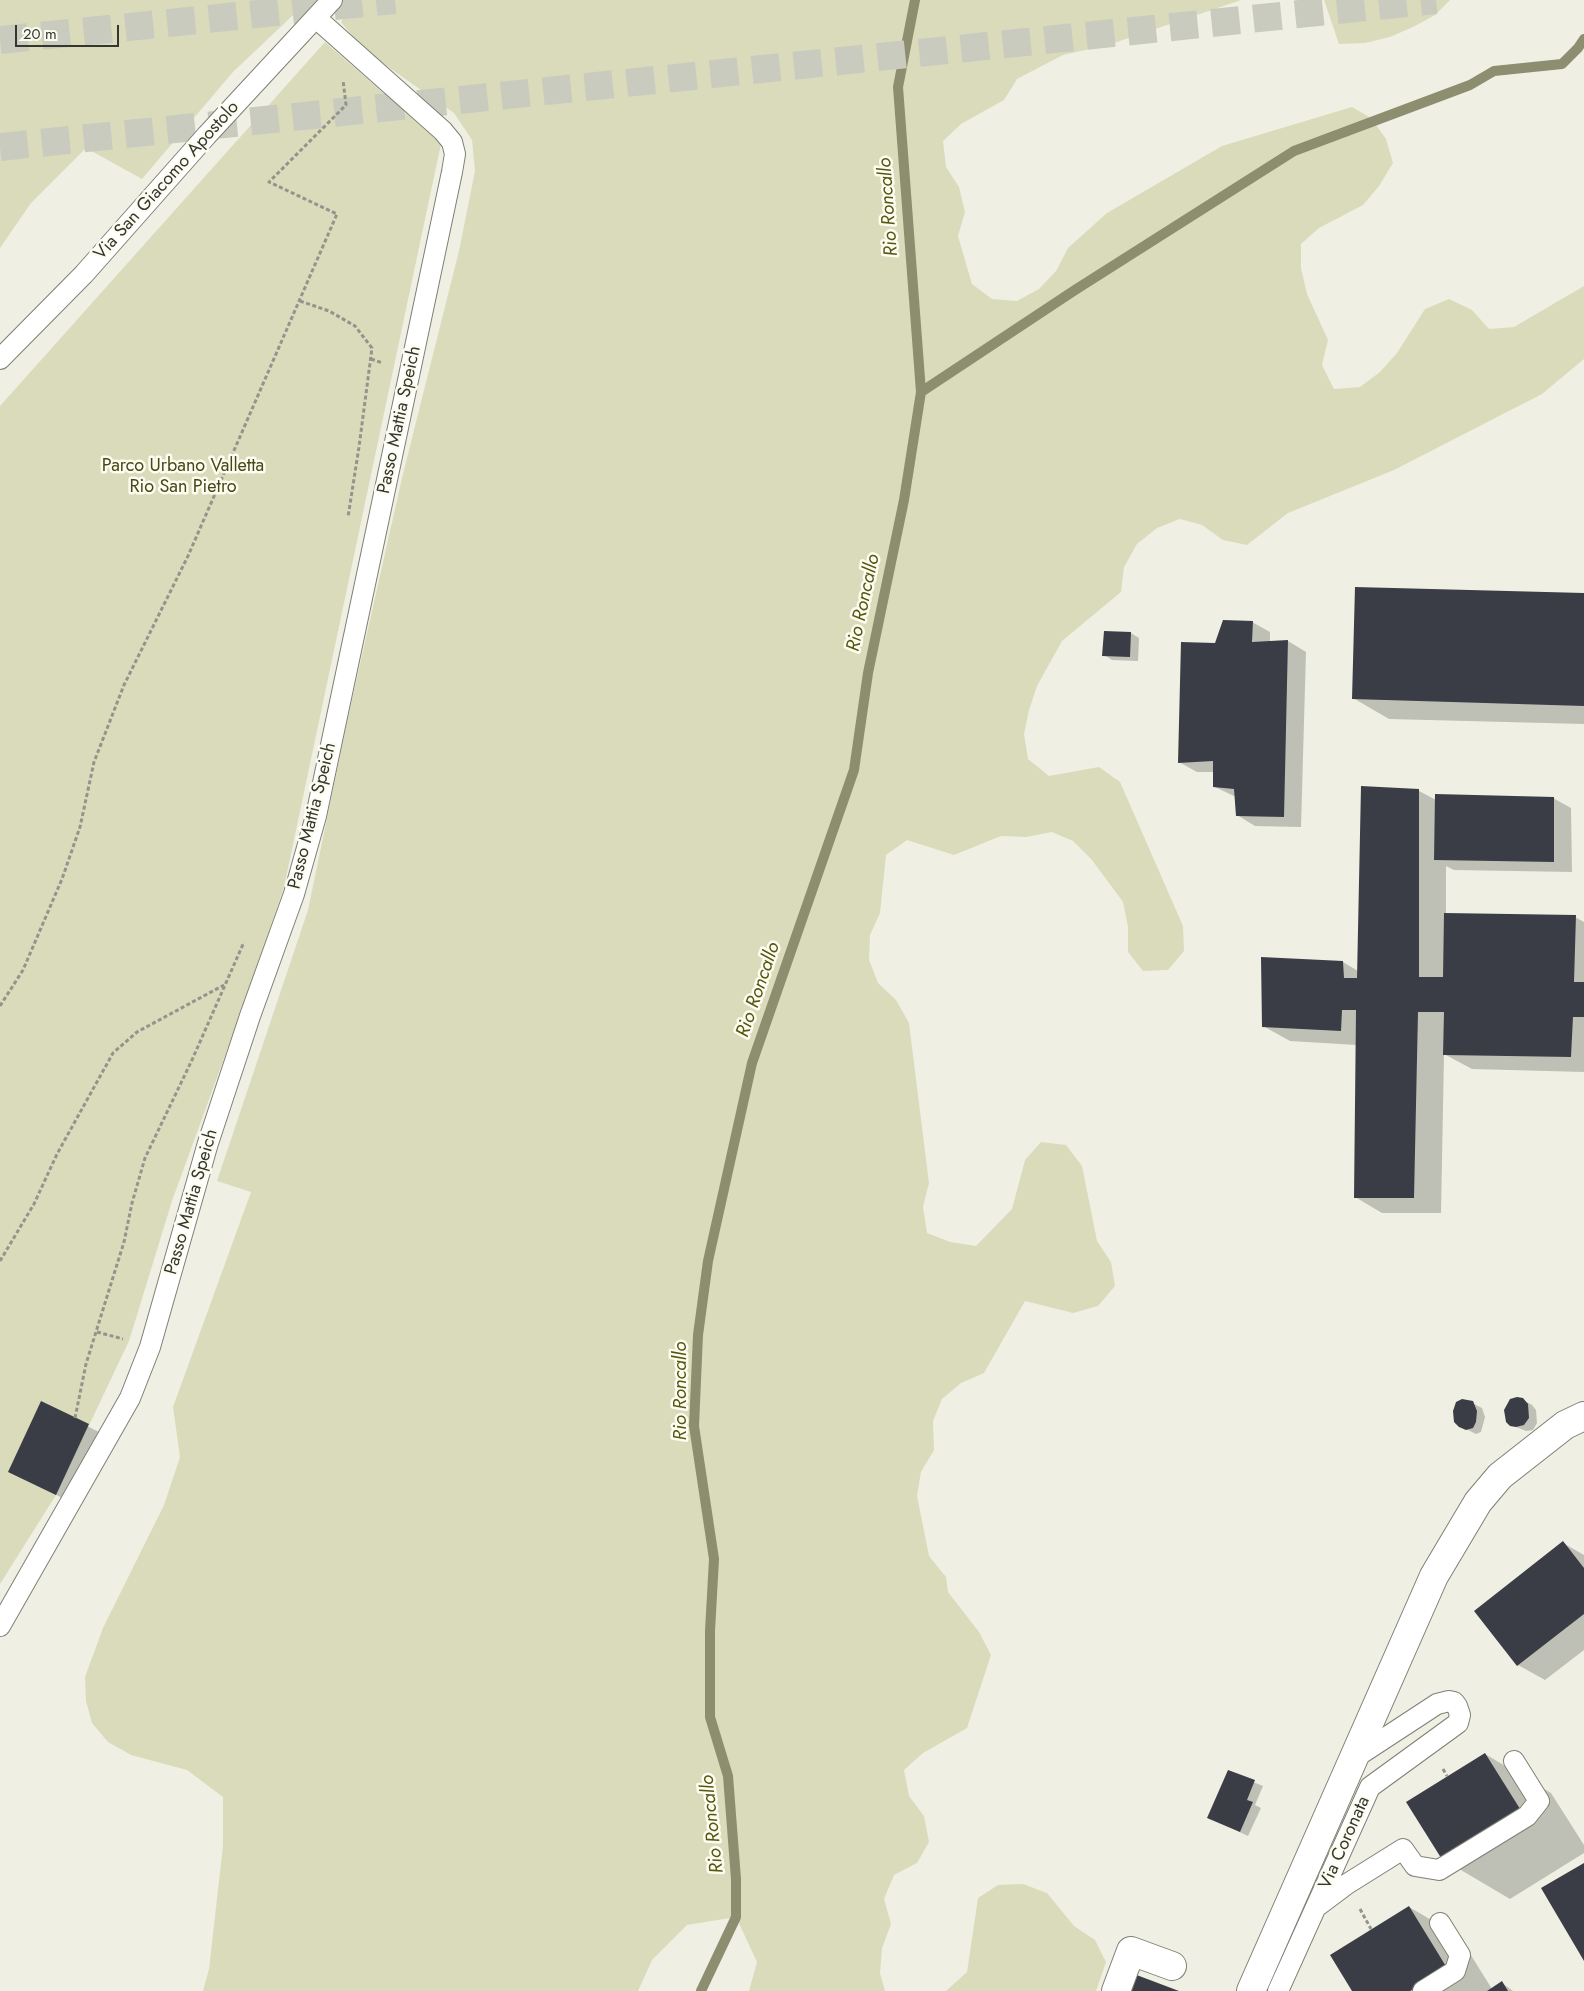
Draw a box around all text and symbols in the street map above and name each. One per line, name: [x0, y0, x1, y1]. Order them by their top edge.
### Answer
scale bar: [18, 15, 121, 47]
text: 20 m: [23, 23, 57, 45]
street label: Via San Giacomo Apostolo: [90, 97, 244, 265]
water label: Rio Roncallo: [874, 157, 904, 257]
street label: Passo Mattia Speich: [374, 344, 426, 496]
park label: Parco Urbano Valletta Rio San Pietro: [102, 456, 264, 498]
water label: Rio Roncallo: [843, 552, 885, 654]
street label: Passo Mattia Speich: [284, 740, 342, 892]
water label: Rio Roncallo: [732, 940, 786, 1040]
street label: Passo Mattia Speich: [161, 1127, 223, 1277]
water label: Rio Roncallo: [670, 1342, 692, 1440]
water label: Rio Roncallo: [696, 1774, 730, 1874]
street label: Via Coronata: [1315, 1793, 1375, 1893]

